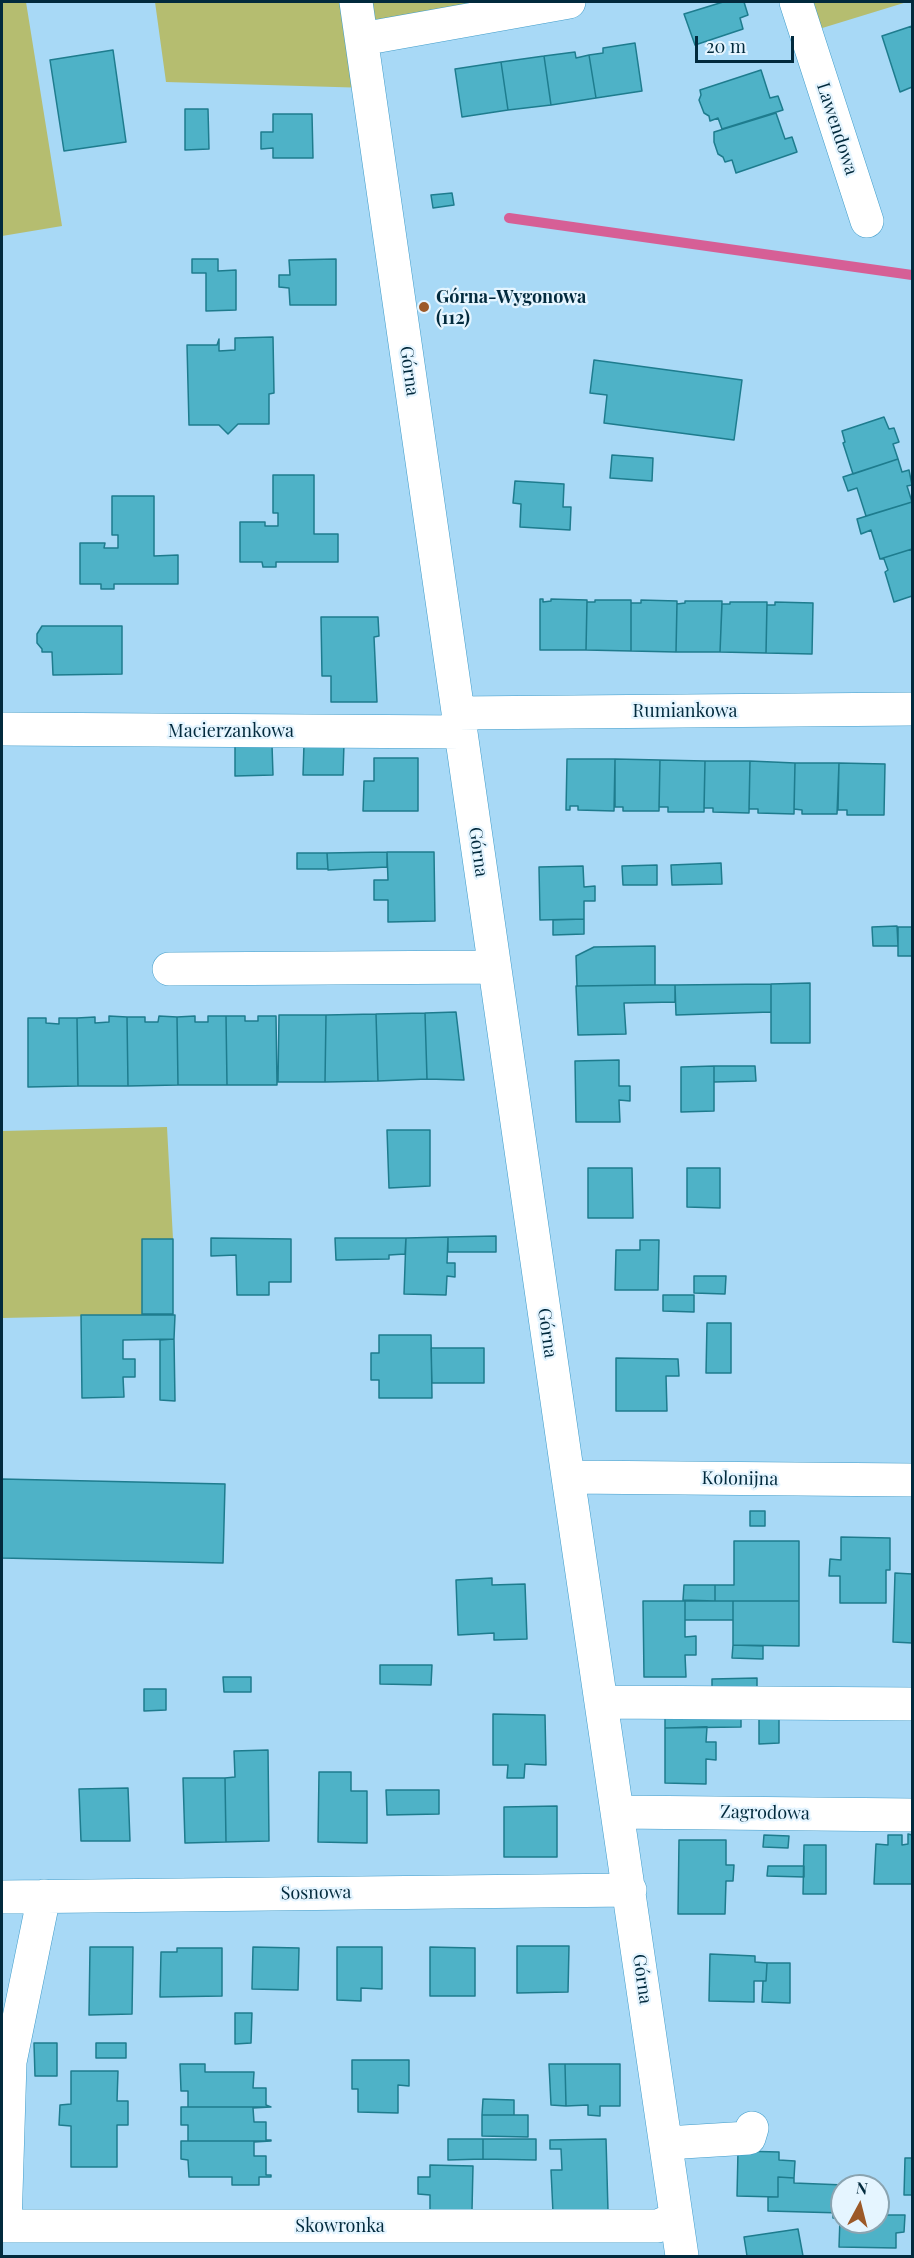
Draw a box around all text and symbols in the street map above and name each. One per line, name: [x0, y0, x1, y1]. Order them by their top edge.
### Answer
scale bar: [698, 24, 797, 62]
text: 20 m: [706, 34, 746, 58]
street label: Lawendowa: [812, 80, 862, 178]
place label: Górna-Wygonowa (112): [436, 286, 586, 328]
marker: Górna-Wygonowa (112): [417, 300, 431, 314]
street label: Górna: [395, 345, 423, 397]
street label: Rumiankowa: [633, 700, 737, 722]
street label: Macierzankowa: [168, 720, 294, 742]
street label: Górna: [464, 826, 492, 878]
street label: Górna: [533, 1307, 561, 1359]
street label: Kolonijna: [701, 1468, 779, 1490]
street label: Zagrodowa: [720, 1801, 810, 1825]
street label: Sosnowa: [280, 1882, 352, 1904]
street label: Górna: [628, 1953, 656, 2005]
north arrow: [830, 2174, 890, 2234]
text: N: [855, 2176, 869, 2199]
street label: Skowronka: [295, 2215, 385, 2237]

